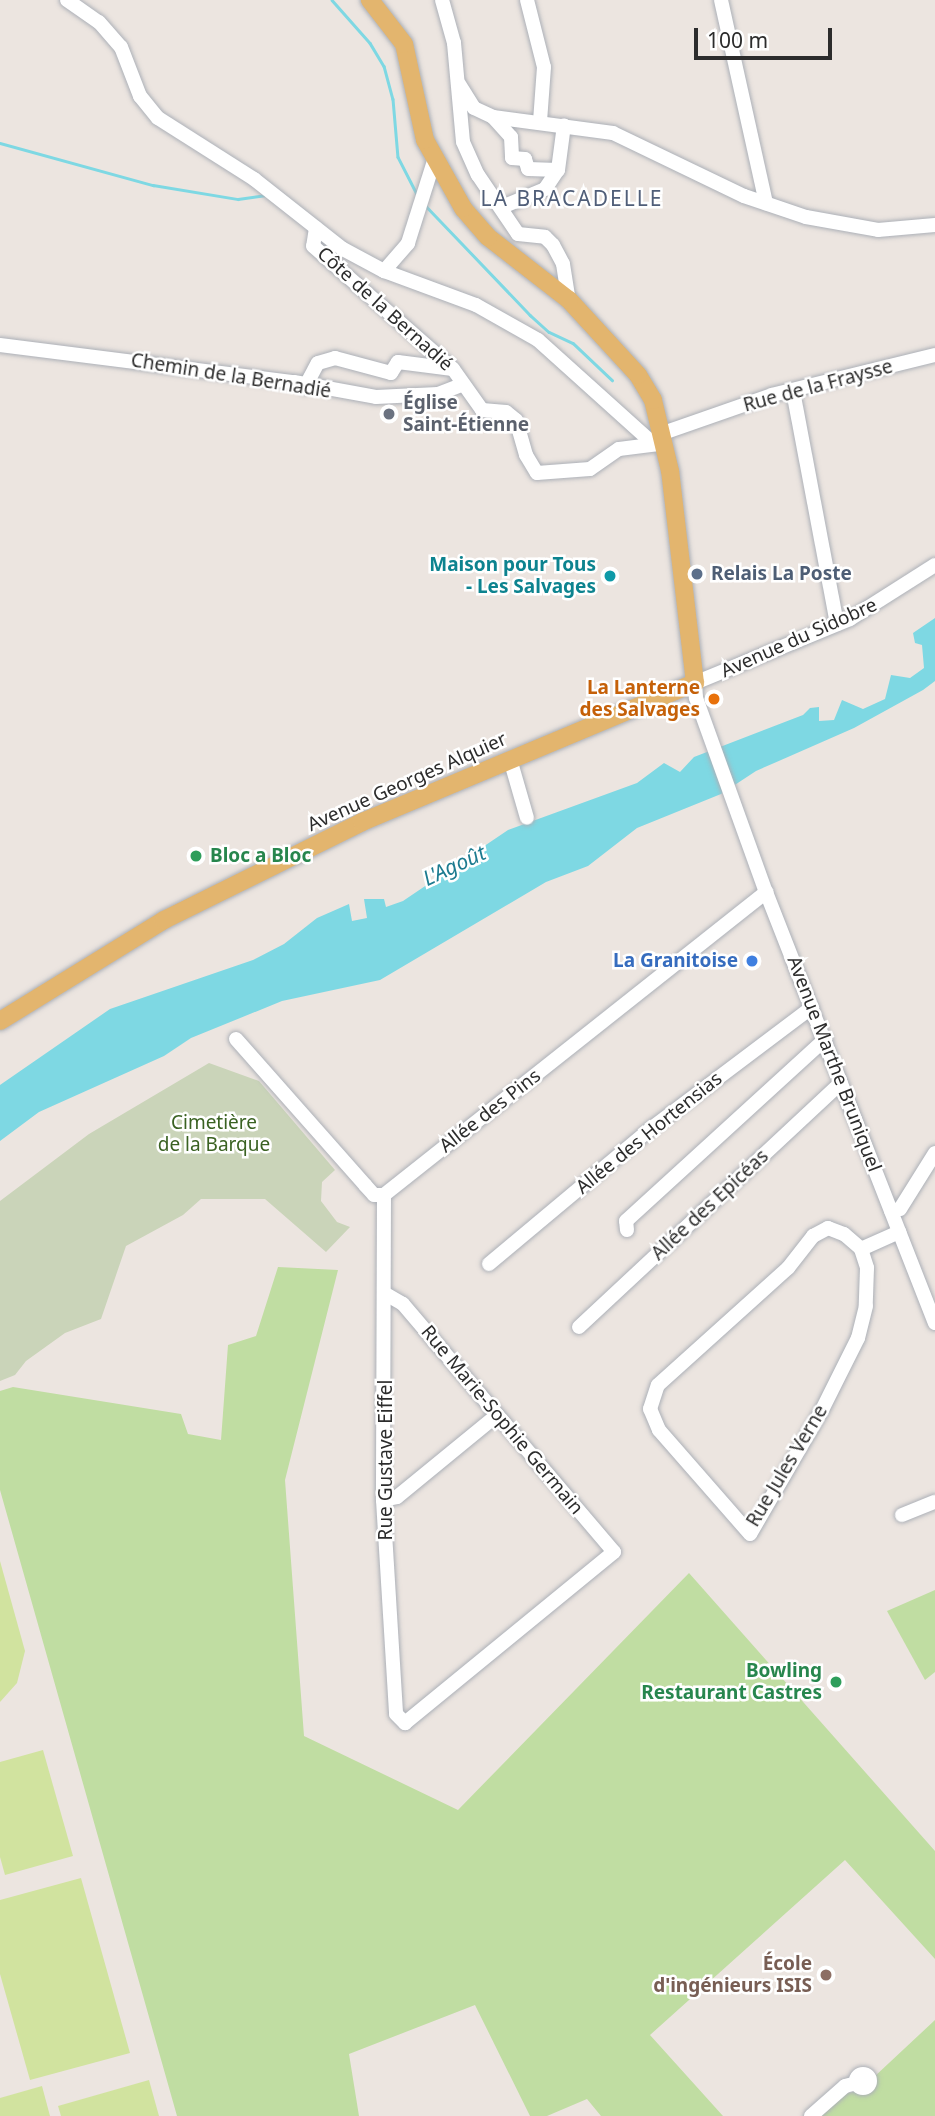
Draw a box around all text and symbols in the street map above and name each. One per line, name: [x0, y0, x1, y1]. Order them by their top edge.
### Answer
scale bar: [697, 14, 835, 58]
text: 100 m: [707, 26, 768, 54]
district label: LA BRACADELLE: [482, 185, 662, 211]
street label: Côte de la Bernadié: [313, 242, 457, 376]
street label: Chemin de la Bernadié: [129, 349, 333, 403]
street label: Rue de la Fraysse: [741, 355, 895, 417]
place label: Église Saint-Étienne: [403, 392, 529, 436]
marker: Église Saint-Étienne: [381, 406, 397, 422]
place label: Maison pour Tous - Les Salvages: [429, 554, 596, 598]
place label: Relais La Poste: [711, 563, 852, 585]
marker: Relais La Poste: [689, 566, 705, 582]
marker: Maison pour Tous - Les Salvages: [602, 568, 618, 584]
street label: Avenue du Sidobre: [717, 593, 881, 683]
place label: La Lanterne des Salvages: [580, 677, 700, 721]
marker: La Lanterne des Salvages: [706, 691, 722, 707]
street label: Avenue Georges Alquier: [304, 728, 510, 836]
water label: L'Agoût: [419, 840, 489, 890]
place label: Bloc a Bloc: [210, 845, 311, 867]
marker: Bloc a Bloc: [188, 848, 204, 864]
place label: La Granitoise: [613, 950, 738, 972]
marker: La Granitoise: [744, 953, 760, 969]
street label: Avenue Marthe Bruniquel: [782, 953, 886, 1175]
street label: Allée des Pins: [435, 1064, 545, 1158]
street label: Allée des Hortensias: [571, 1067, 727, 1199]
park label: Cimetière de la Barque: [158, 1112, 270, 1156]
street label: Allée des Epicéas: [647, 1145, 773, 1265]
street label: Rue Marie-Sophie Germain: [416, 1321, 588, 1519]
street label: Rue Gustave Eiffel: [375, 1380, 397, 1540]
street label: Rue Jules Verne: [742, 1401, 832, 1531]
place label: Bowling Restaurant Castres: [641, 1660, 822, 1704]
marker: Bowling Restaurant Castres: [828, 1674, 844, 1690]
place label: École d'ingénieurs ISIS: [653, 1953, 812, 1997]
marker: École d'ingénieurs ISIS: [818, 1967, 834, 1983]

